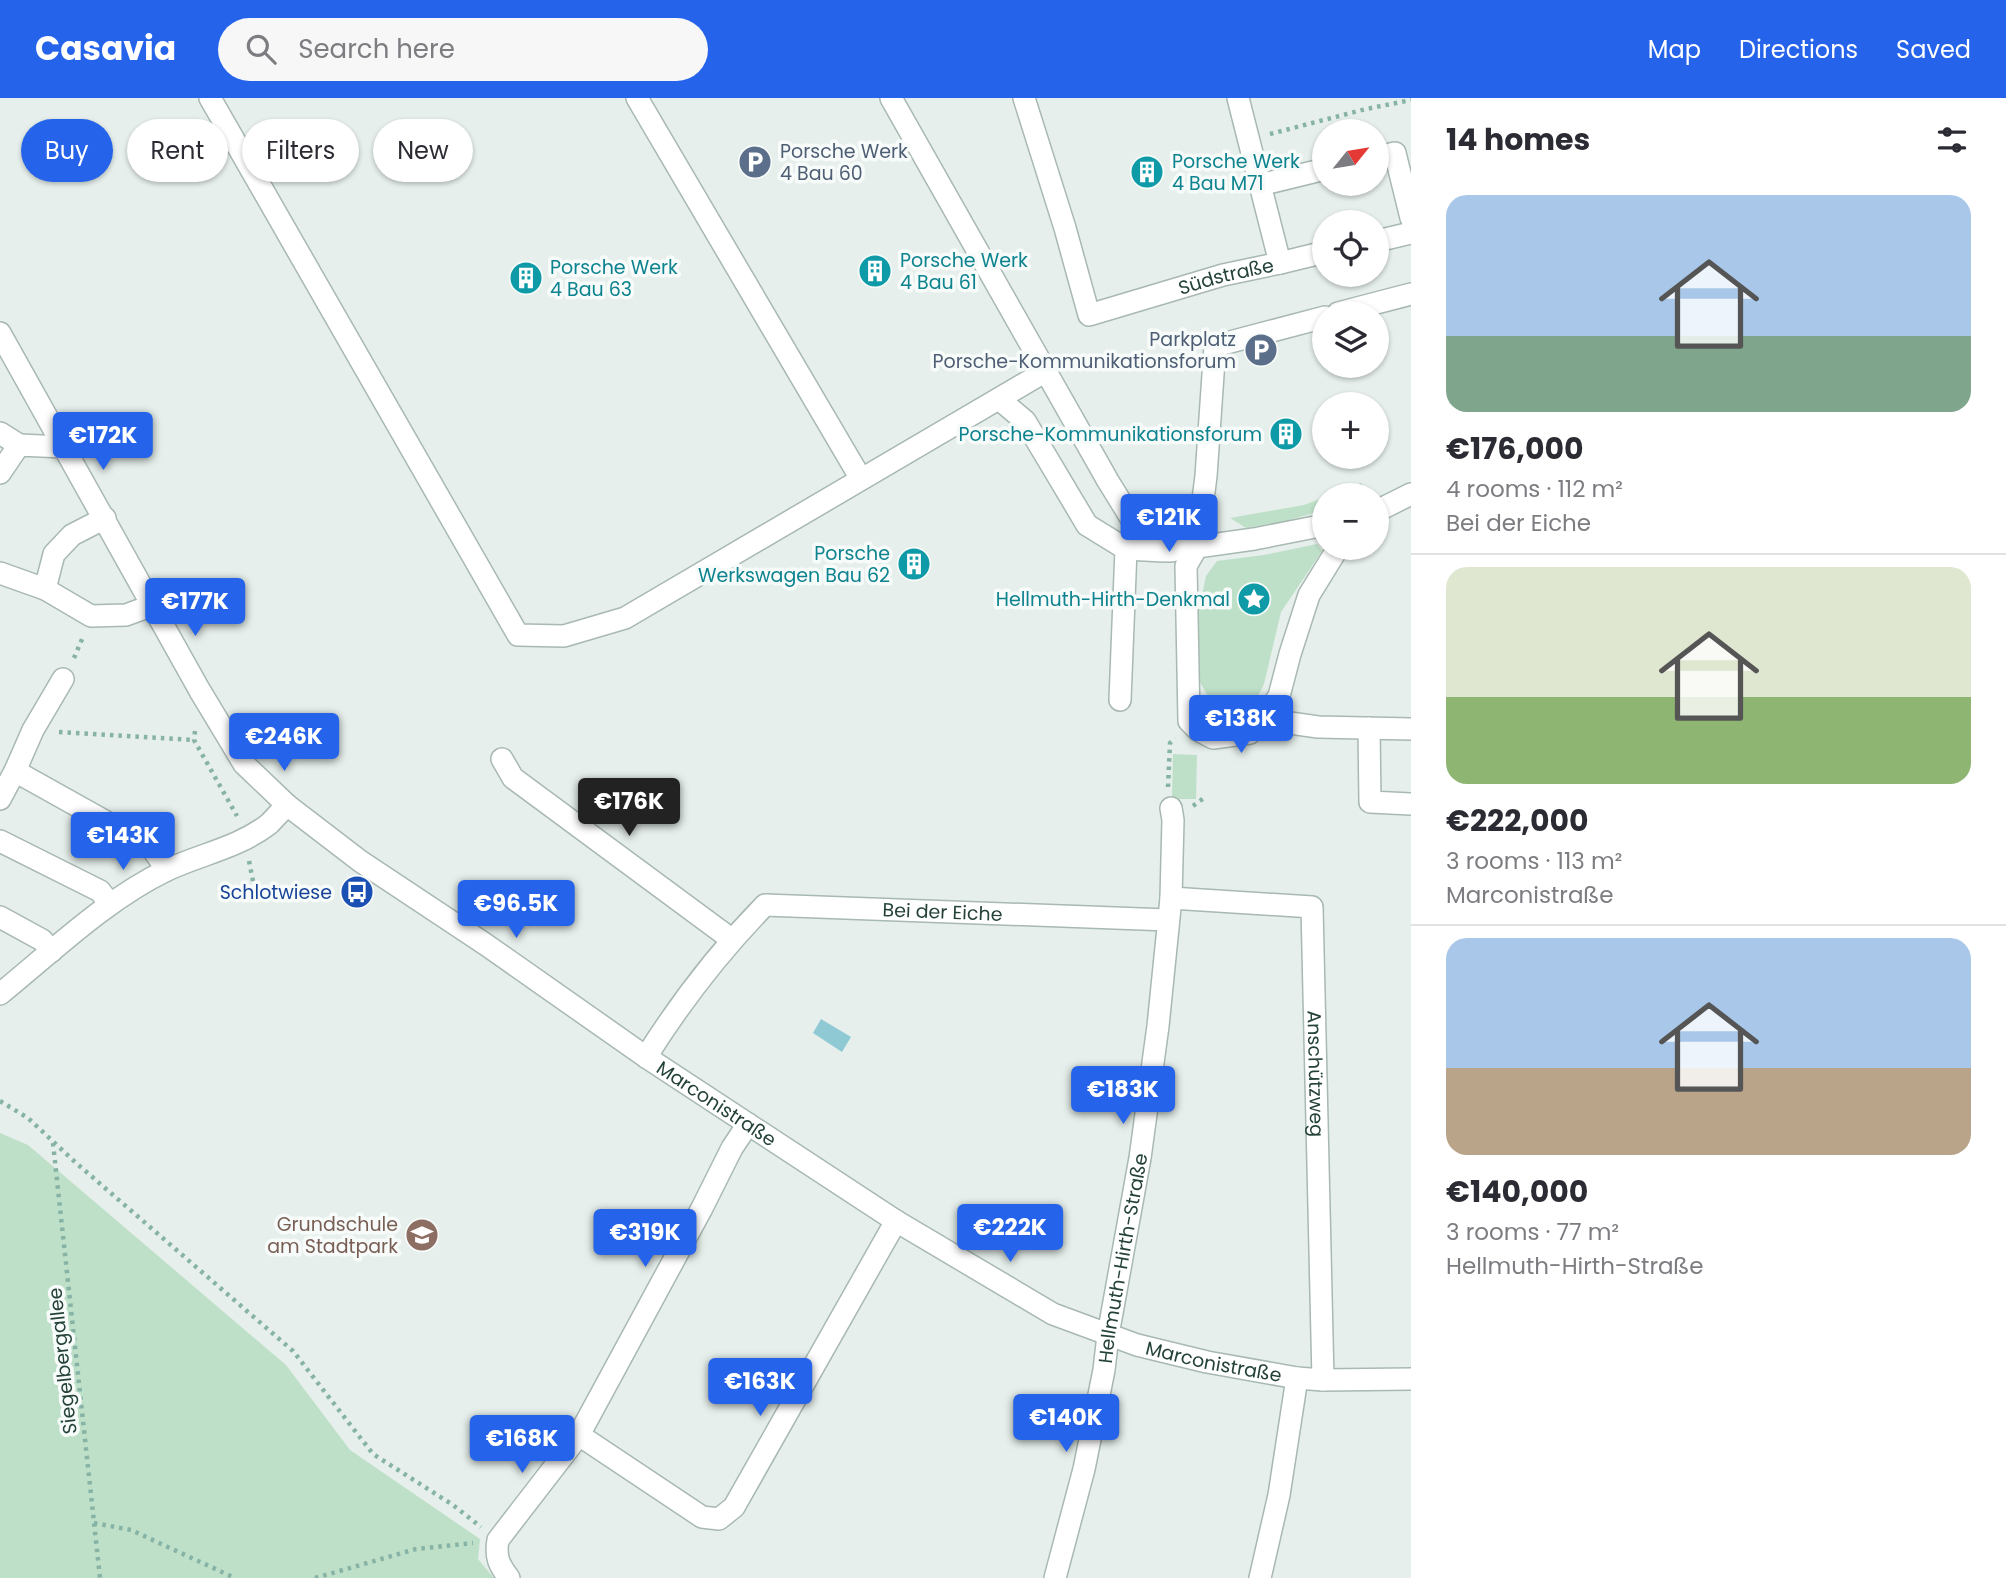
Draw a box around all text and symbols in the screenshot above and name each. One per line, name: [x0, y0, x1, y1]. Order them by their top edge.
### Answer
search box: [218, 18, 708, 81]
text: Casavia: [35, 25, 176, 72]
icon: search: [242, 30, 280, 68]
text: Search here: [298, 31, 455, 67]
text: Map: [1648, 33, 1701, 66]
text: Directions: [1739, 33, 1858, 66]
text: Saved: [1896, 33, 1971, 66]
text: 14 homes: [1446, 118, 1590, 161]
chip: Buy: [21, 119, 113, 182]
chip: Rent: [127, 119, 228, 182]
chip: Filters: [242, 119, 359, 182]
chip: New: [373, 119, 473, 182]
north arrow: [1312, 119, 1390, 196]
map controls: [1312, 119, 1389, 560]
icon: filters: [1933, 121, 1971, 159]
place label: Porsche Werk 4 Bau 60: [780, 138, 908, 187]
parking icon: Porsche Werk 4 Bau 60: [736, 143, 774, 181]
place label: Porsche Werk 4 Bau M71: [1172, 148, 1300, 197]
building icon: Porsche Werk 4 Bau M71: [1128, 153, 1166, 191]
button: locate: [1312, 210, 1389, 287]
icon: home: [1646, 241, 1772, 367]
place label: Porsche Werk 4 Bau 61: [900, 247, 1028, 296]
building icon: Porsche Werk 4 Bau 61: [856, 252, 894, 290]
street label: Südstraße: [1175, 252, 1276, 302]
place label: Porsche Werk 4 Bau 63: [550, 254, 678, 303]
building icon: Porsche Werk 4 Bau 63: [507, 259, 545, 297]
button: layers: [1312, 301, 1389, 378]
place label: Parkplatz Porsche-Kommunikationsforum: [933, 326, 1236, 375]
parking icon: Parkplatz Porsche-Kommunikationsforum: [1242, 331, 1280, 369]
button: +: [1312, 392, 1389, 469]
pin: €172K: [54, 412, 152, 472]
building icon: Porsche-Kommunikationsforum: [1267, 415, 1305, 453]
text: €172K: [69, 419, 137, 451]
place label: Porsche-Kommunikationsforum: [959, 421, 1262, 448]
text: €176,000: [1446, 427, 1584, 470]
text: 4 rooms · 112 m²: [1446, 473, 1623, 505]
button: −: [1312, 483, 1389, 560]
pin: €121K: [1120, 494, 1218, 554]
text: €121K: [1137, 501, 1201, 533]
text: Bei der Eiche: [1446, 507, 1591, 539]
place label: Porsche Werkswagen Bau 62: [698, 540, 890, 589]
building icon: Porsche Werkswagen Bau 62: [895, 545, 933, 583]
pin: €177K: [146, 578, 244, 638]
place icon: Hellmuth-Hirth-Denkmal: [1235, 580, 1273, 618]
text: €177K: [161, 585, 229, 617]
place label: Hellmuth-Hirth-Denkmal: [996, 586, 1230, 613]
icon: home: [1646, 613, 1772, 739]
pin: €138K: [1192, 696, 1290, 755]
text: €138K: [1205, 702, 1277, 734]
pin: €246K: [235, 714, 333, 773]
text: €246K: [245, 720, 323, 752]
pin: €176K: [580, 778, 678, 838]
text: €176K: [594, 785, 664, 817]
text: €222,000: [1446, 799, 1589, 842]
pin: €143K: [74, 812, 172, 872]
text: €143K: [87, 819, 159, 851]
text: 3 rooms · 113 m²: [1446, 845, 1622, 877]
bus stop icon: Schlotwiese: [338, 873, 376, 911]
place label: Schlotwiese: [220, 879, 332, 906]
text: Marconistraße: [1446, 879, 1613, 911]
pin: €96.5K: [459, 880, 573, 940]
text: €96.5K: [474, 887, 558, 919]
street label: Bei der Eiche: [882, 896, 1003, 928]
icon: home: [1646, 984, 1772, 1110]
street label: Anschützweg: [1300, 1010, 1330, 1137]
street label: Marconistraße: [651, 1055, 782, 1153]
pin: €183K: [1074, 1066, 1172, 1126]
text: €183K: [1087, 1073, 1159, 1105]
street label: Hellmuth-Hirth-Straße: [1092, 1151, 1155, 1365]
text: €140,000: [1446, 1170, 1588, 1213]
pin: €222K: [961, 1204, 1059, 1264]
pin: €319K: [596, 1210, 694, 1269]
place label: Grundschule am Stadtpark: [267, 1211, 398, 1260]
text: €222K: [973, 1211, 1047, 1243]
school or university icon: Grundschule am Stadtpark: [403, 1216, 441, 1254]
text: €319K: [609, 1216, 681, 1248]
text: 3 rooms · 77 m²: [1446, 1216, 1619, 1248]
text: Hellmuth-Hirth-Straße: [1446, 1250, 1704, 1282]
street label: Siegelbergallee: [41, 1286, 84, 1436]
street label: Marconistraße: [1143, 1335, 1284, 1389]
pin: €163K: [711, 1358, 809, 1418]
text: €163K: [724, 1365, 796, 1397]
pin: €140K: [1017, 1394, 1115, 1454]
text: €140K: [1029, 1401, 1103, 1433]
pin: €168K: [473, 1416, 571, 1475]
text: €168K: [486, 1422, 558, 1454]

